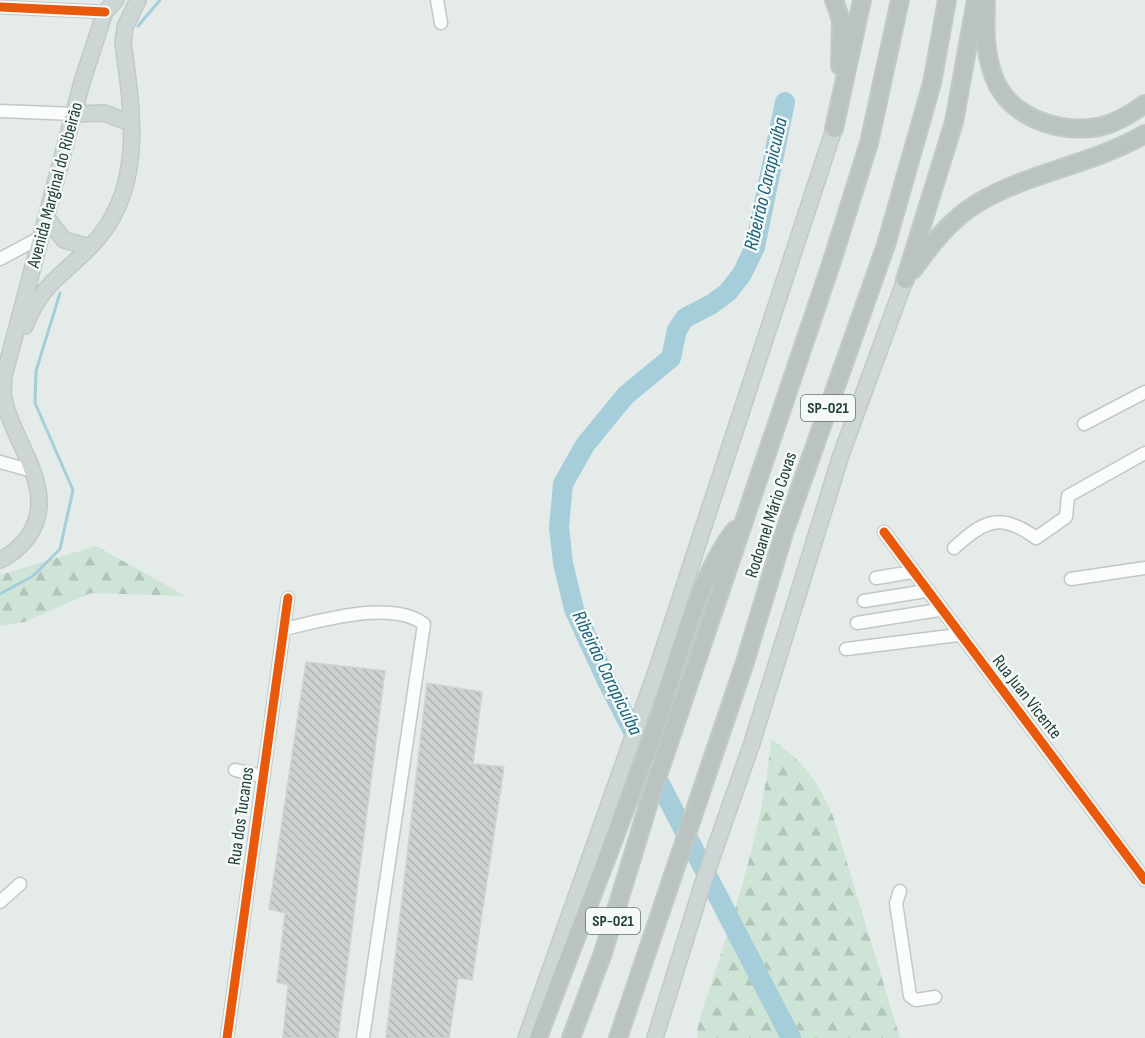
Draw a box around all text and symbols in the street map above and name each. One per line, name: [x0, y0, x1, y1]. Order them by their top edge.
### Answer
street label: Avenida Marginal do Ribeirão: [23, 100, 87, 271]
water label: Ribeirão Carapicuíba: [739, 115, 793, 253]
road number: SP-021: [801, 395, 855, 421]
street label: Rodoanel Mário Covas: [741, 449, 801, 581]
water label: Ribeirão Carapicuíba: [567, 607, 647, 739]
street label: Rua Juan Vicente: [988, 651, 1066, 743]
street label: Rua dos Tucanos: [224, 766, 258, 866]
road number: SP-021: [586, 908, 640, 934]

